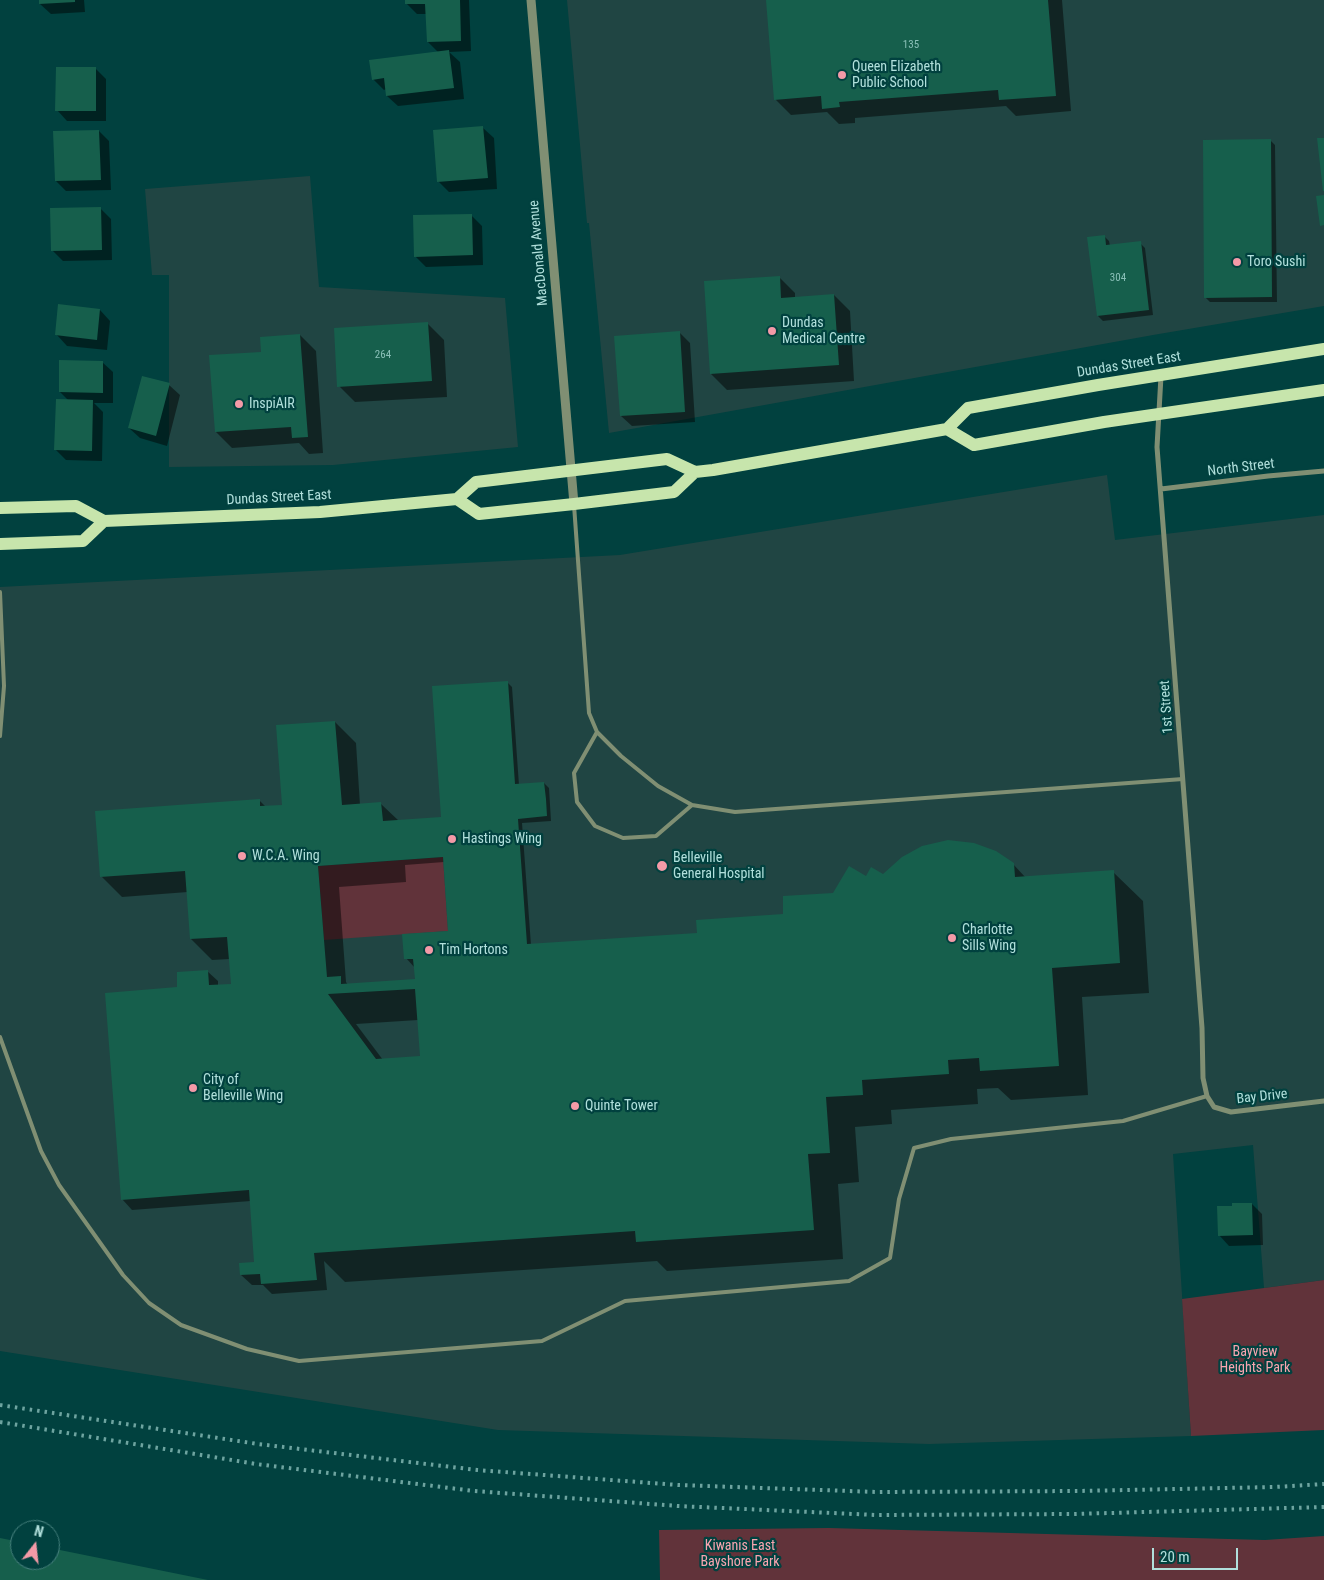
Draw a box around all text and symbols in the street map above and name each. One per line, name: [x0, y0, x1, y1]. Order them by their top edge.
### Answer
house number: 135: [903, 38, 919, 52]
place label: Queen Elizabeth Public School: [852, 59, 941, 92]
marker: Queen Elizabeth Public School: [836, 69, 848, 81]
street label: MacDonald Avenue: [526, 200, 552, 306]
place label: Toro Sushi: [1247, 254, 1305, 270]
marker: Toro Sushi: [1231, 256, 1243, 268]
house number: 304: [1110, 271, 1126, 285]
place label: Dundas Medical Centre: [782, 315, 865, 348]
marker: Dundas Medical Centre: [766, 325, 778, 337]
house number: 264: [375, 348, 391, 362]
street label: Dundas Street East: [1076, 348, 1182, 382]
place label: InspiAIR: [249, 396, 295, 412]
marker: InspiAIR: [233, 398, 245, 410]
street label: North Street: [1207, 456, 1275, 480]
street label: Dundas Street East: [226, 487, 332, 509]
street label: 1st Street: [1157, 680, 1177, 734]
place label: Hastings Wing: [462, 831, 542, 847]
marker: Hastings Wing: [446, 833, 458, 845]
place label: W.C.A. Wing: [252, 848, 320, 864]
marker: W.C.A. Wing: [236, 850, 248, 862]
place label: Belleville General Hospital: [673, 850, 765, 882]
marker: Belleville General Hospital: [655, 859, 669, 873]
place label: Charlotte Sills Wing: [962, 922, 1016, 954]
marker: Charlotte Sills Wing: [946, 932, 958, 944]
place label: Tim Hortons: [439, 942, 508, 958]
marker: Tim Hortons: [423, 944, 435, 956]
place label: City of Belleville Wing: [203, 1072, 283, 1104]
marker: City of Belleville Wing: [187, 1082, 199, 1094]
street label: Bay Drive: [1236, 1086, 1288, 1108]
place label: Quinte Tower: [585, 1098, 658, 1114]
marker: Quinte Tower: [569, 1100, 581, 1112]
park label: Bayview Heights Park: [1220, 1344, 1290, 1376]
north arrow: [10, 1520, 60, 1570]
text: N: [33, 1523, 45, 1540]
park label: Kiwanis East Bayshore Park: [700, 1538, 780, 1570]
scale bar: [1154, 1538, 1240, 1570]
text: 20 m: [1160, 1548, 1190, 1566]

